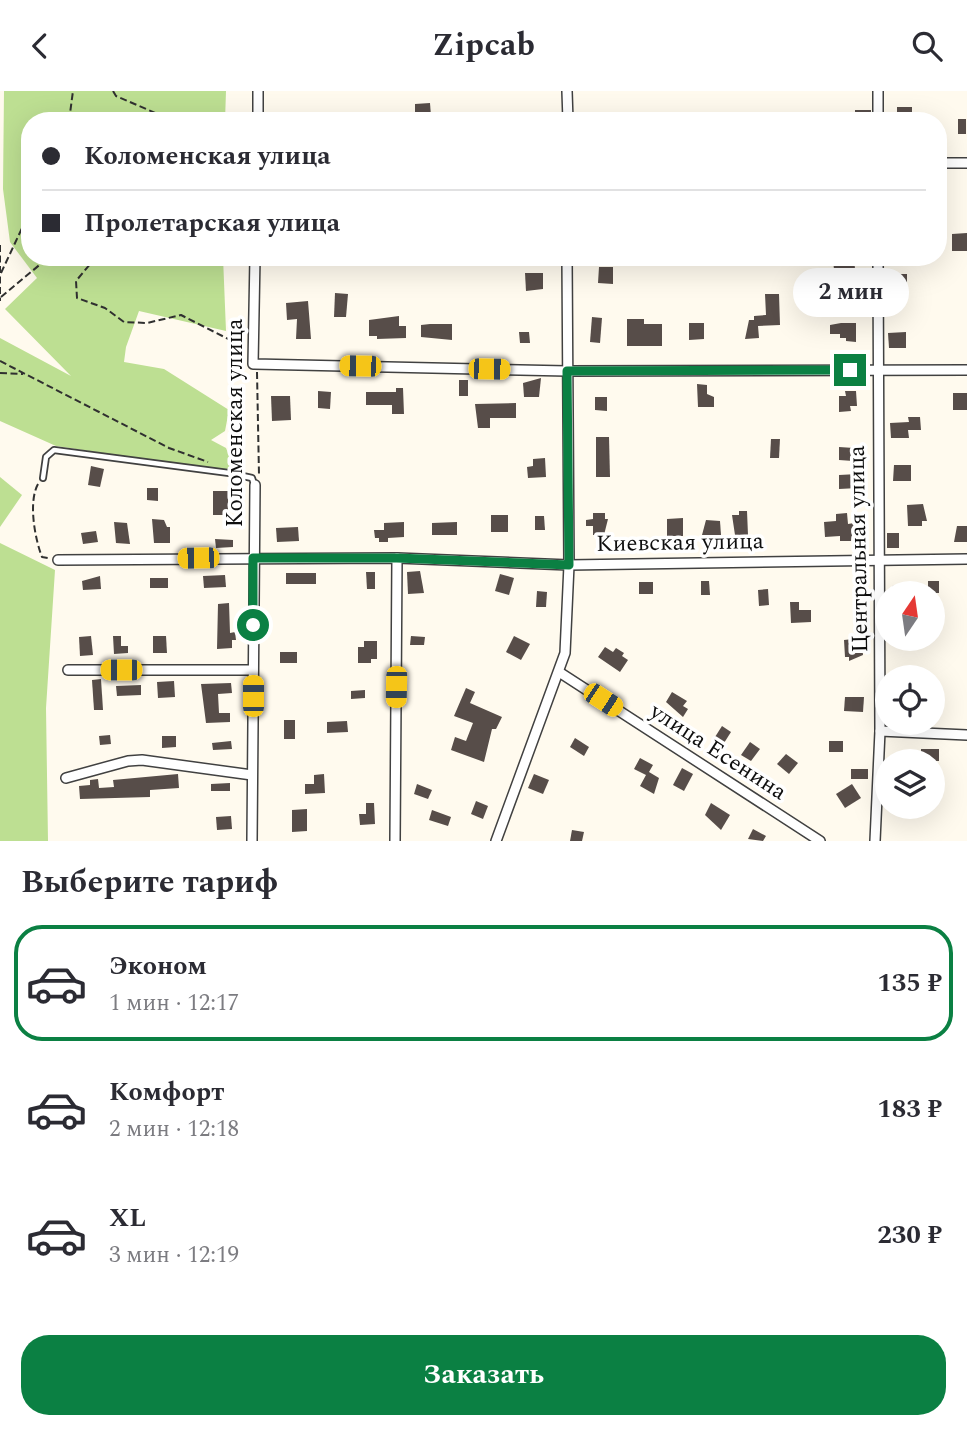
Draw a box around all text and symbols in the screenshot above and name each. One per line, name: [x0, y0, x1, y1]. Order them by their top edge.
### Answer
text: Zipcab: [432, 21, 535, 70]
icon: back: [21, 27, 59, 65]
icon: search: [908, 27, 946, 65]
text: Коломенская улица: [84, 136, 331, 176]
text: Пролетарская улица: [84, 203, 340, 243]
callout: 2 мин: [792, 268, 908, 317]
text: 2 мин: [819, 275, 883, 310]
street label: Коломенская улица: [218, 318, 253, 528]
route end: [834, 354, 866, 386]
car: [339, 355, 382, 377]
car: [468, 358, 511, 380]
street label: Центральная улица: [840, 445, 878, 653]
street label: Киевская улица: [596, 524, 764, 562]
car: [177, 547, 220, 569]
north arrow: [875, 581, 945, 651]
map controls: [875, 581, 945, 819]
route start: [237, 609, 269, 641]
car: [101, 660, 143, 681]
button: locate: [875, 665, 945, 735]
car: [386, 666, 407, 708]
car: [243, 675, 264, 717]
car: [580, 680, 627, 720]
street label: улица Есенина: [642, 694, 793, 809]
button: layers: [875, 749, 945, 819]
text: Выберите тариф: [21, 858, 278, 907]
text: Эконом: [109, 946, 207, 986]
icon: car: [25, 952, 88, 1015]
text: 135 ₽: [877, 963, 942, 1003]
text: 1 мин · 12:17: [109, 986, 239, 1021]
text: Комфорт: [109, 1072, 224, 1112]
icon: car: [25, 1078, 88, 1141]
text: 183 ₽: [877, 1089, 942, 1129]
text: 2 мин · 12:18: [109, 1112, 239, 1147]
text: XL: [109, 1198, 146, 1238]
icon: car: [25, 1204, 88, 1267]
text: 230 ₽: [877, 1215, 942, 1255]
text: 3 мин · 12:19: [109, 1238, 239, 1273]
button: Заказать: [21, 1335, 946, 1415]

